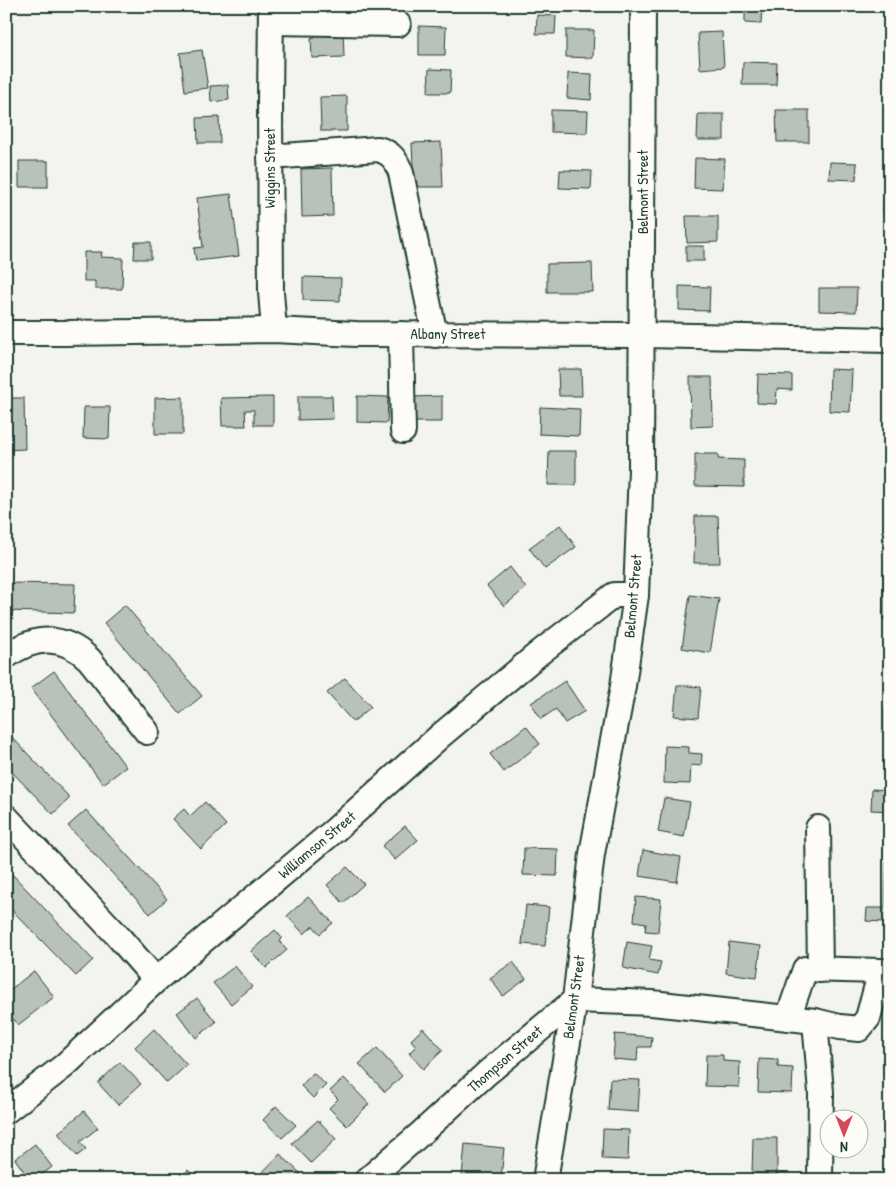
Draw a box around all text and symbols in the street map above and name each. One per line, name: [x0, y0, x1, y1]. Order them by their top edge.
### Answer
street label: Wiggins Street: [259, 127, 280, 208]
street label: Belmont Street: [632, 149, 653, 234]
street label: Albany Street: [411, 323, 486, 344]
street label: Belmont Street: [618, 552, 647, 639]
street label: Williamson Street: [273, 805, 361, 883]
street label: Belmont Street: [557, 953, 590, 1040]
street label: Thompson Street: [463, 1020, 547, 1097]
north arrow: [818, 1108, 868, 1158]
text: N: [840, 1138, 848, 1157]

